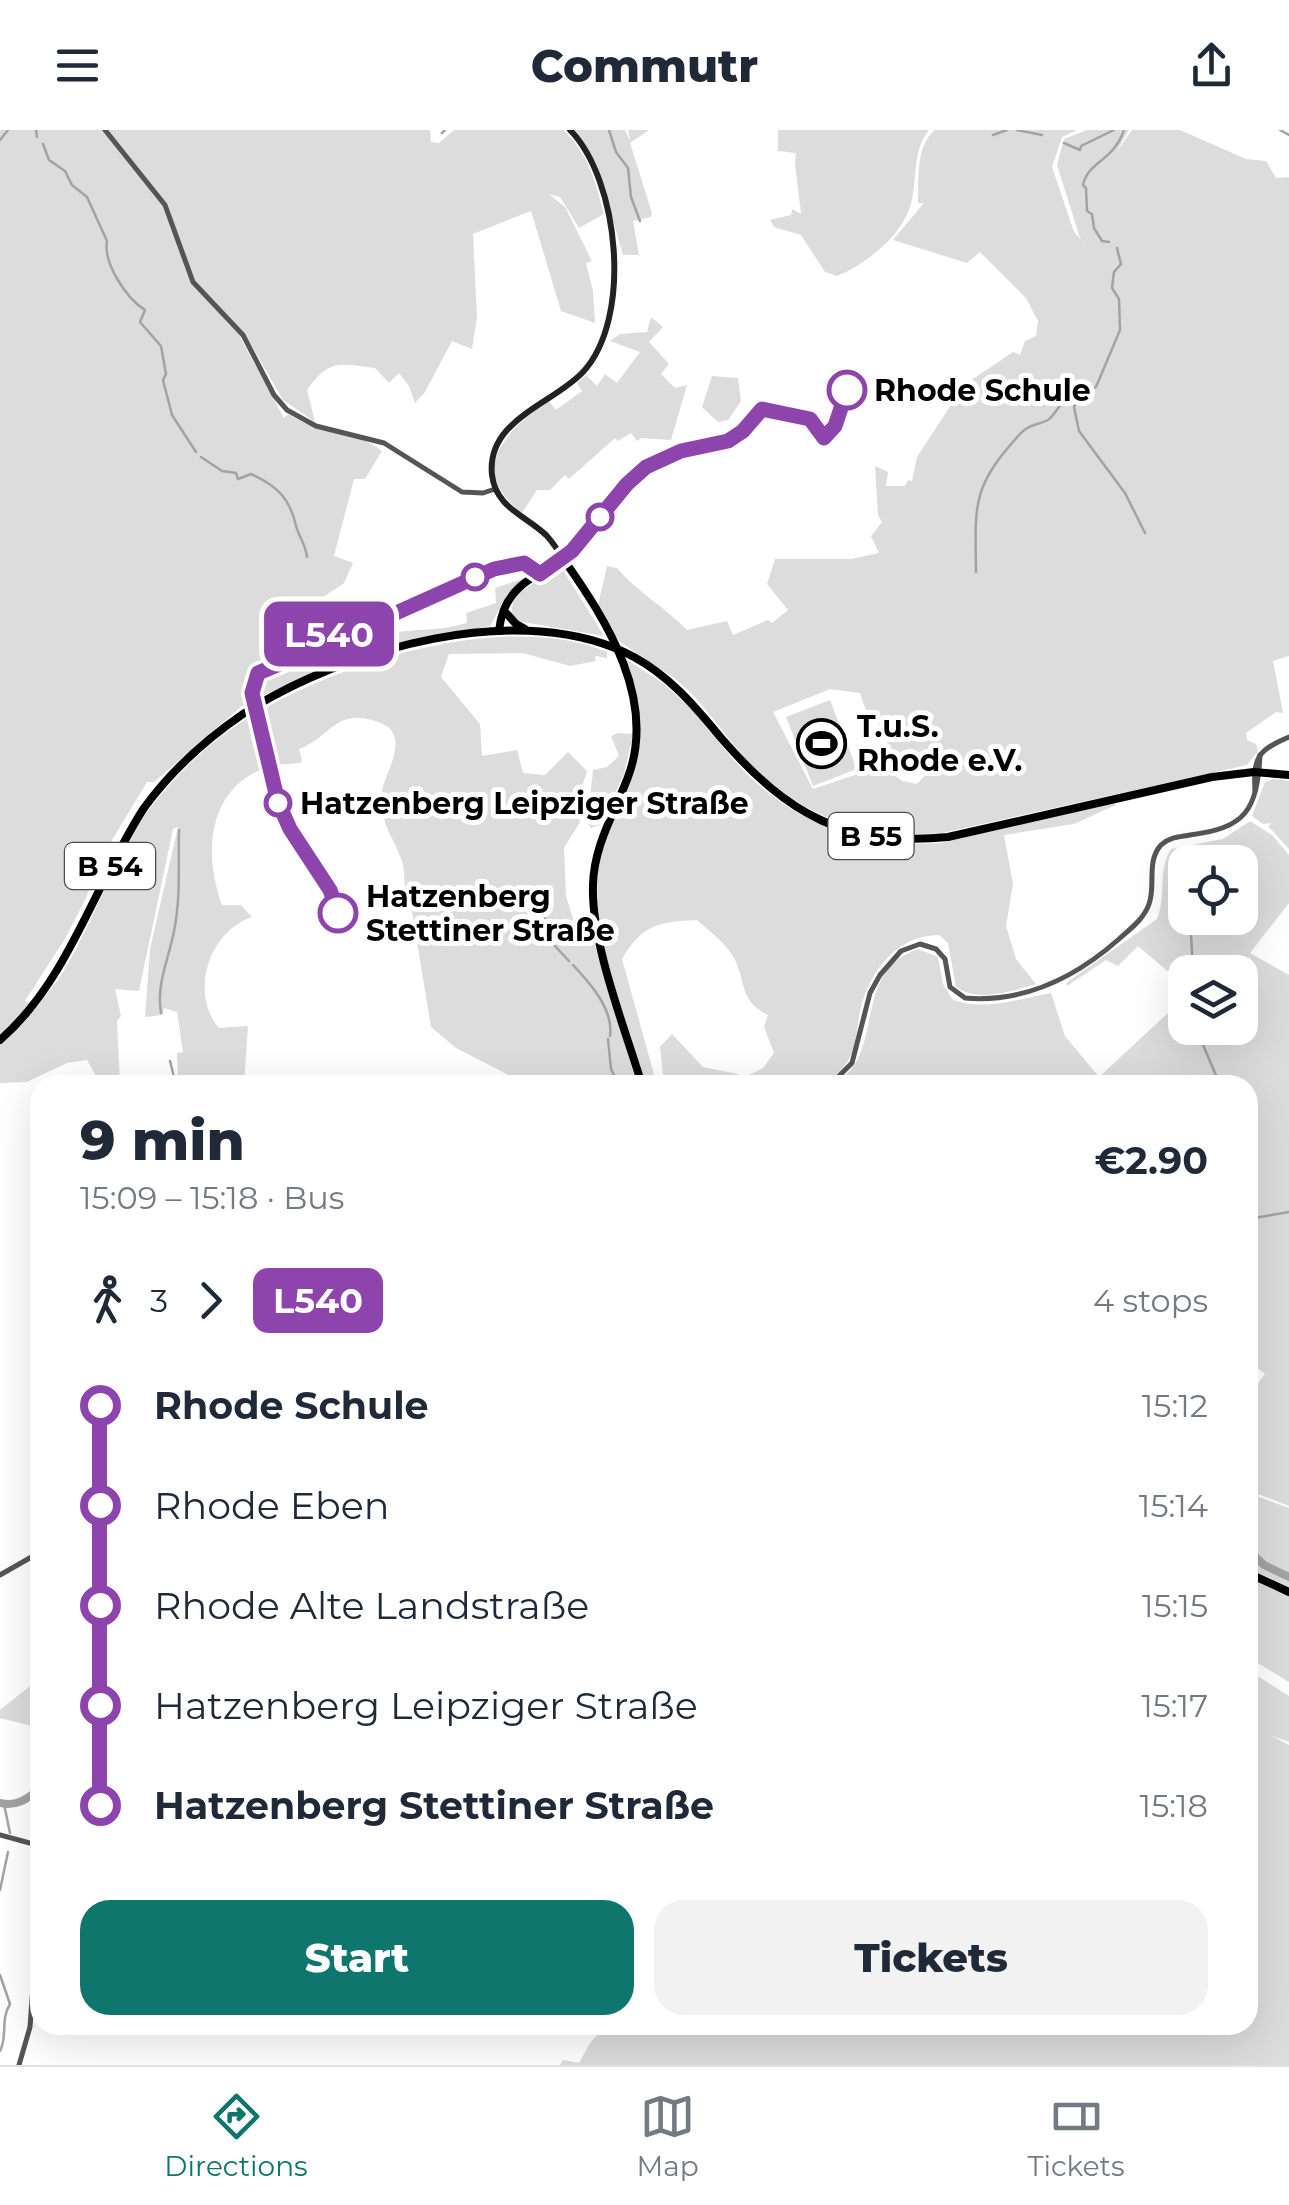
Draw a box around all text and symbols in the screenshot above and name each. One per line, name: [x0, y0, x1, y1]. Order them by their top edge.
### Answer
icon: menu: [50, 38, 105, 93]
text: Commutr: [531, 38, 758, 93]
icon: share: [1184, 38, 1239, 93]
marker: Rhode Schule: [828, 371, 866, 409]
place label: Rhode Schule: [874, 372, 1091, 409]
unlabelled marker: [587, 504, 613, 530]
unlabelled marker: [462, 564, 488, 590]
line badge: L540: [259, 602, 399, 666]
text: L540: [284, 613, 374, 656]
place label: T.u.S. Rhode e.V.: [857, 708, 1022, 779]
sports icon: T.u.S. Rhode e.V.: [796, 717, 848, 769]
place label: Hatzenberg Leipziger Straße: [300, 785, 749, 822]
marker: Hatzenberg Leipziger Straße: [265, 790, 291, 816]
road number: B 55: [828, 813, 914, 859]
road number: B 54: [65, 843, 155, 889]
map controls: [1168, 845, 1258, 1045]
button: locate: [1168, 845, 1258, 935]
place label: Hatzenberg Stettiner Straße: [366, 878, 615, 949]
marker: Hatzenberg Stettiner Straße: [319, 894, 357, 932]
button: layers: [1168, 955, 1258, 1045]
text: 9 min: [80, 1107, 245, 1174]
text: €2.90: [1095, 1137, 1208, 1184]
text: 15:09 – 15:18 · Bus: [80, 1178, 344, 1217]
icon: walk: [80, 1273, 135, 1328]
icon: forward: [183, 1273, 238, 1328]
text: L540: [273, 1279, 363, 1322]
text: 3: [150, 1281, 168, 1320]
text: 4 stops: [1093, 1281, 1208, 1320]
text: Rhode Schule: [154, 1382, 429, 1429]
text: 15:12: [1142, 1386, 1208, 1425]
text: Rhode Eben: [154, 1482, 390, 1529]
text: 15:14: [1139, 1486, 1208, 1525]
text: Rhode Alte Landstraße: [154, 1582, 589, 1629]
text: 15:15: [1142, 1586, 1208, 1625]
text: Hatzenberg Leipziger Straße: [154, 1682, 698, 1729]
text: 15:17: [1141, 1686, 1208, 1725]
text: Hatzenberg Stettiner Straße: [154, 1782, 714, 1829]
text: 15:18: [1140, 1786, 1208, 1825]
button: Start: [80, 1900, 634, 2015]
button: Tickets: [654, 1900, 1208, 2015]
tab: Directions: [164, 2089, 308, 2183]
tab: Map: [636, 2089, 699, 2183]
tab: Tickets: [1027, 2089, 1125, 2183]

